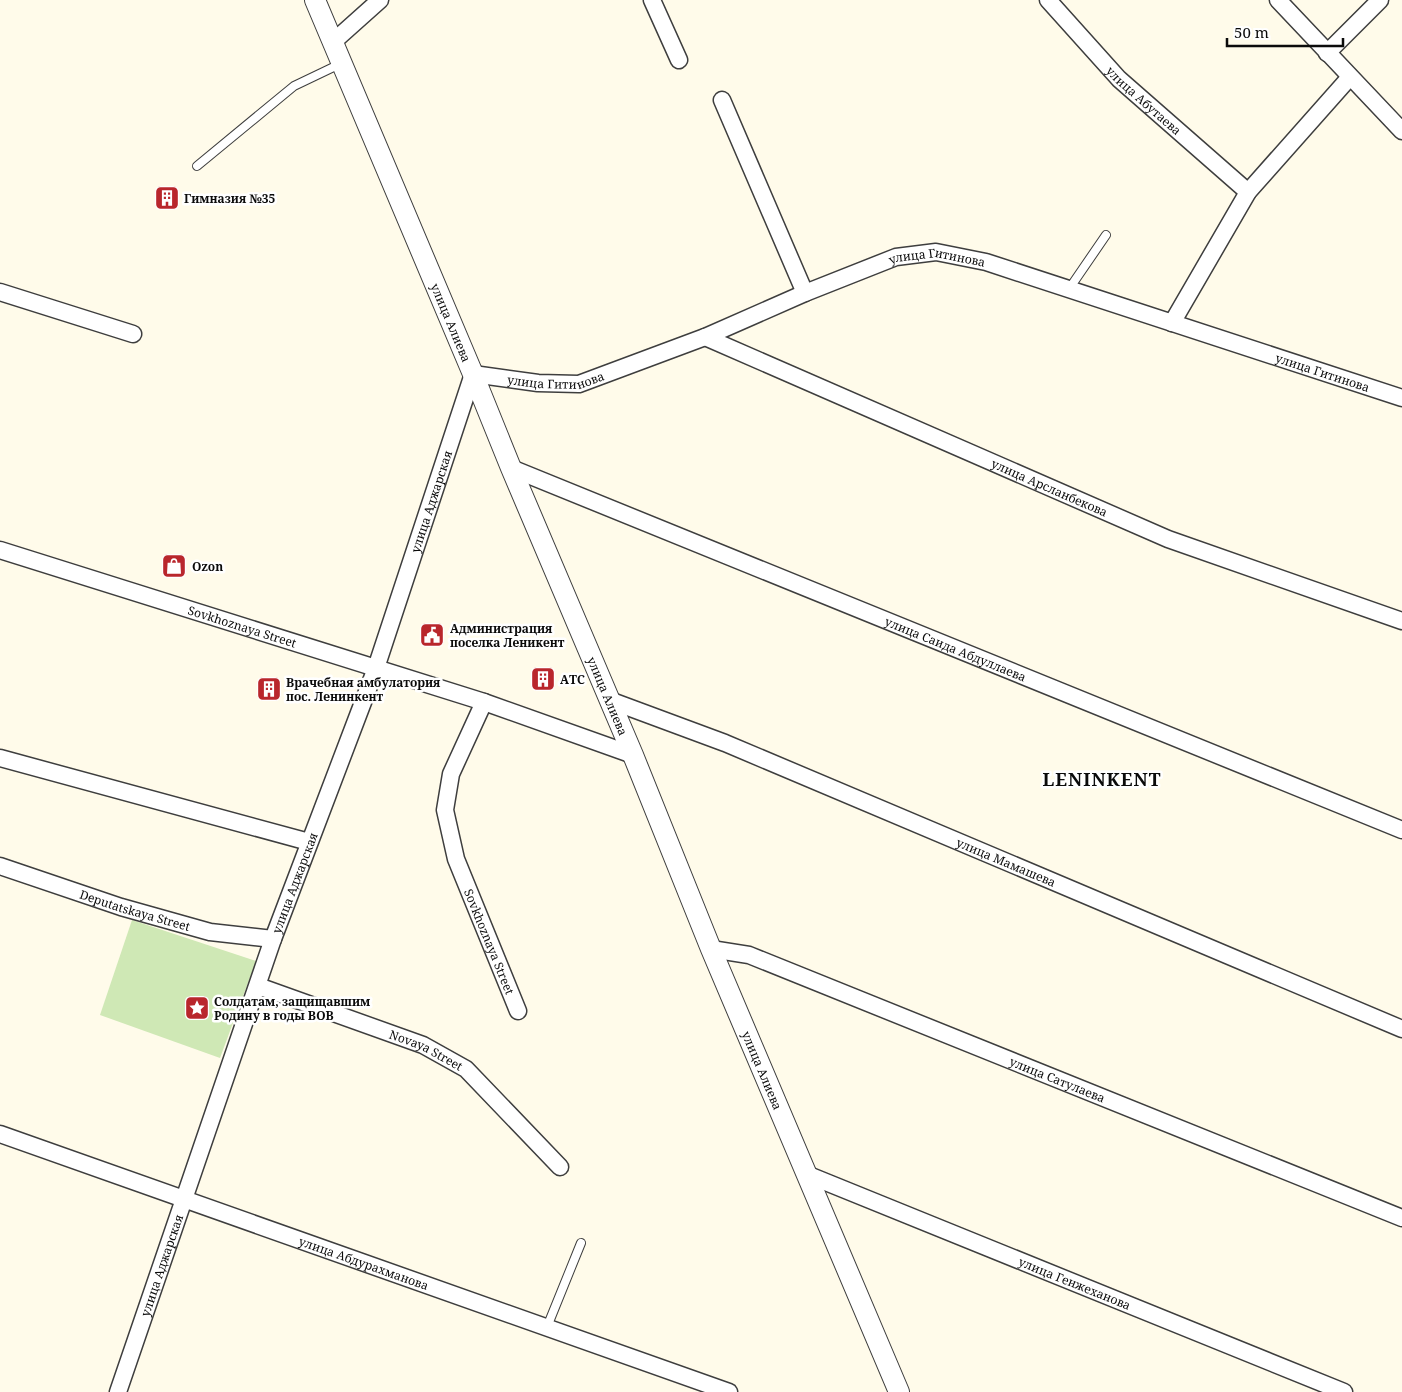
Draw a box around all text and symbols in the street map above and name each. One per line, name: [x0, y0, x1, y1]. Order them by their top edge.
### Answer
scale bar: [1227, 15, 1343, 47]
text: 50 m: [1234, 22, 1269, 42]
street label: улица Абутаева: [1103, 62, 1185, 139]
building icon: Гимназия №35: [154, 185, 180, 211]
place label: Гимназия №35: [184, 190, 275, 207]
street label: улица Гитинова: [886, 243, 987, 270]
street label: улица Алиева: [427, 280, 475, 365]
street label: улица Гитинова: [1273, 349, 1372, 395]
street label: улица Гитинова: [506, 367, 607, 393]
street label: улица Аджарская: [406, 448, 456, 555]
street label: улица Арсланбекова: [989, 454, 1111, 520]
shop icon: Ozon: [161, 553, 187, 579]
place label: Ozon: [192, 558, 223, 575]
street label: Sovkhoznaya Street: [186, 601, 299, 651]
street label: улица Саида Абдуллаева: [883, 612, 1029, 685]
place label: Администрация поселка Леникент: [450, 620, 565, 651]
public building icon: Администрация поселка Леникент: [419, 622, 445, 648]
street label: улица Алиева: [584, 654, 632, 738]
building icon: АТС: [530, 666, 556, 692]
place label: АТС: [560, 671, 585, 688]
place label: Врачебная амбулатория пос. Ленинкент: [286, 674, 441, 705]
building icon: Врачебная амбулатория пос. Ленинкент: [256, 676, 282, 702]
district label: LENINKENT: [1042, 767, 1162, 791]
street label: улица Аджарская: [267, 830, 321, 936]
street label: улица Мамашева: [954, 833, 1059, 890]
street label: Deputatskaya Street: [78, 885, 192, 935]
street label: Sovkhoznaya Street: [461, 886, 519, 997]
place label: Солдатам, защищавшим Родину в годы ВОВ: [214, 993, 371, 1024]
place icon: Солдатам, защищавшим Родину в годы ВОВ: [184, 995, 210, 1021]
street label: Novaya Street: [387, 1025, 466, 1074]
street label: улица Алиева: [738, 1028, 787, 1112]
street label: улица Сатулаева: [1007, 1052, 1108, 1106]
street label: улица Аджарская: [136, 1212, 187, 1319]
street label: улица Абдурахманова: [297, 1232, 431, 1294]
street label: улица Генжеханова: [1016, 1253, 1134, 1313]

